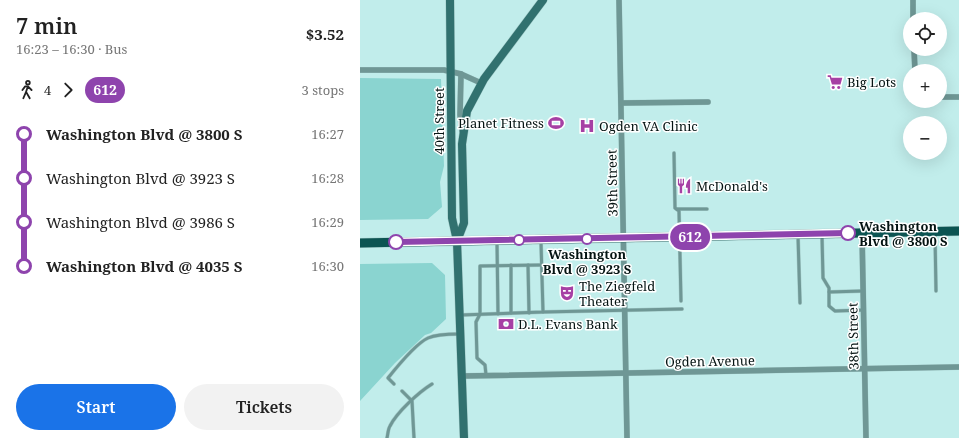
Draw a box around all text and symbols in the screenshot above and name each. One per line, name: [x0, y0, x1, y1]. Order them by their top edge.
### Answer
text: 7 min: [16, 10, 77, 40]
map controls: [903, 12, 947, 160]
button: locate: [903, 12, 947, 56]
text: $3.52: [306, 24, 344, 44]
text: 16:23 – 16:30 · Bus: [16, 40, 127, 58]
button: +: [903, 64, 947, 108]
supermarket icon: Big Lots: [826, 73, 844, 91]
place label: Big Lots: [847, 73, 896, 91]
icon: walk: [16, 79, 38, 101]
icon: forward: [57, 79, 79, 101]
text: 612: [93, 80, 117, 99]
text: 4: [44, 81, 51, 99]
text: 3 stops: [302, 81, 344, 99]
street label: 40th Street: [430, 87, 448, 155]
place label: Planet Fitness: [458, 114, 544, 132]
sports icon: Planet Fitness: [547, 114, 565, 132]
button: −: [903, 116, 947, 160]
hospital icon: Ogden VA Clinic: [578, 117, 596, 135]
place label: Ogden VA Clinic: [599, 117, 698, 135]
text: Washington Blvd @ 3800 S: [46, 124, 242, 144]
text: 16:27: [311, 125, 344, 143]
street label: 39th Street: [602, 149, 622, 217]
text: Washington Blvd @ 3923 S: [46, 168, 235, 188]
text: 16:28: [311, 169, 344, 187]
restaurant icon: McDonald's: [675, 177, 693, 195]
place label: McDonald's: [696, 177, 768, 195]
text: Washington Blvd @ 3986 S: [46, 212, 235, 232]
text: 16:29: [311, 213, 344, 231]
place label: Washington Blvd @ 3800 S: [859, 217, 948, 250]
line badge: 612: [667, 224, 713, 250]
marker: Washington Blvd @ 3800 S: [840, 225, 856, 241]
text: 612: [678, 227, 702, 246]
marker: Washington Blvd @ 3923 S: [581, 233, 593, 245]
unlabelled marker: [388, 234, 404, 250]
unlabelled marker: [513, 234, 525, 246]
place label: Washington Blvd @ 3923 S: [543, 245, 632, 278]
text: Washington Blvd @ 4035 S: [46, 256, 242, 276]
text: 16:30: [311, 257, 344, 275]
place label: The Ziegfeld Theater: [579, 277, 655, 310]
theatre icon: The Ziegfeld Theater: [558, 284, 576, 302]
street label: 38th Street: [843, 302, 863, 370]
bank icon: D.L. Evans Bank: [497, 315, 515, 333]
place label: D.L. Evans Bank: [518, 315, 618, 333]
street label: Ogden Avenue: [665, 351, 755, 371]
button: Start: [16, 384, 176, 430]
button: Tickets: [184, 384, 344, 430]

